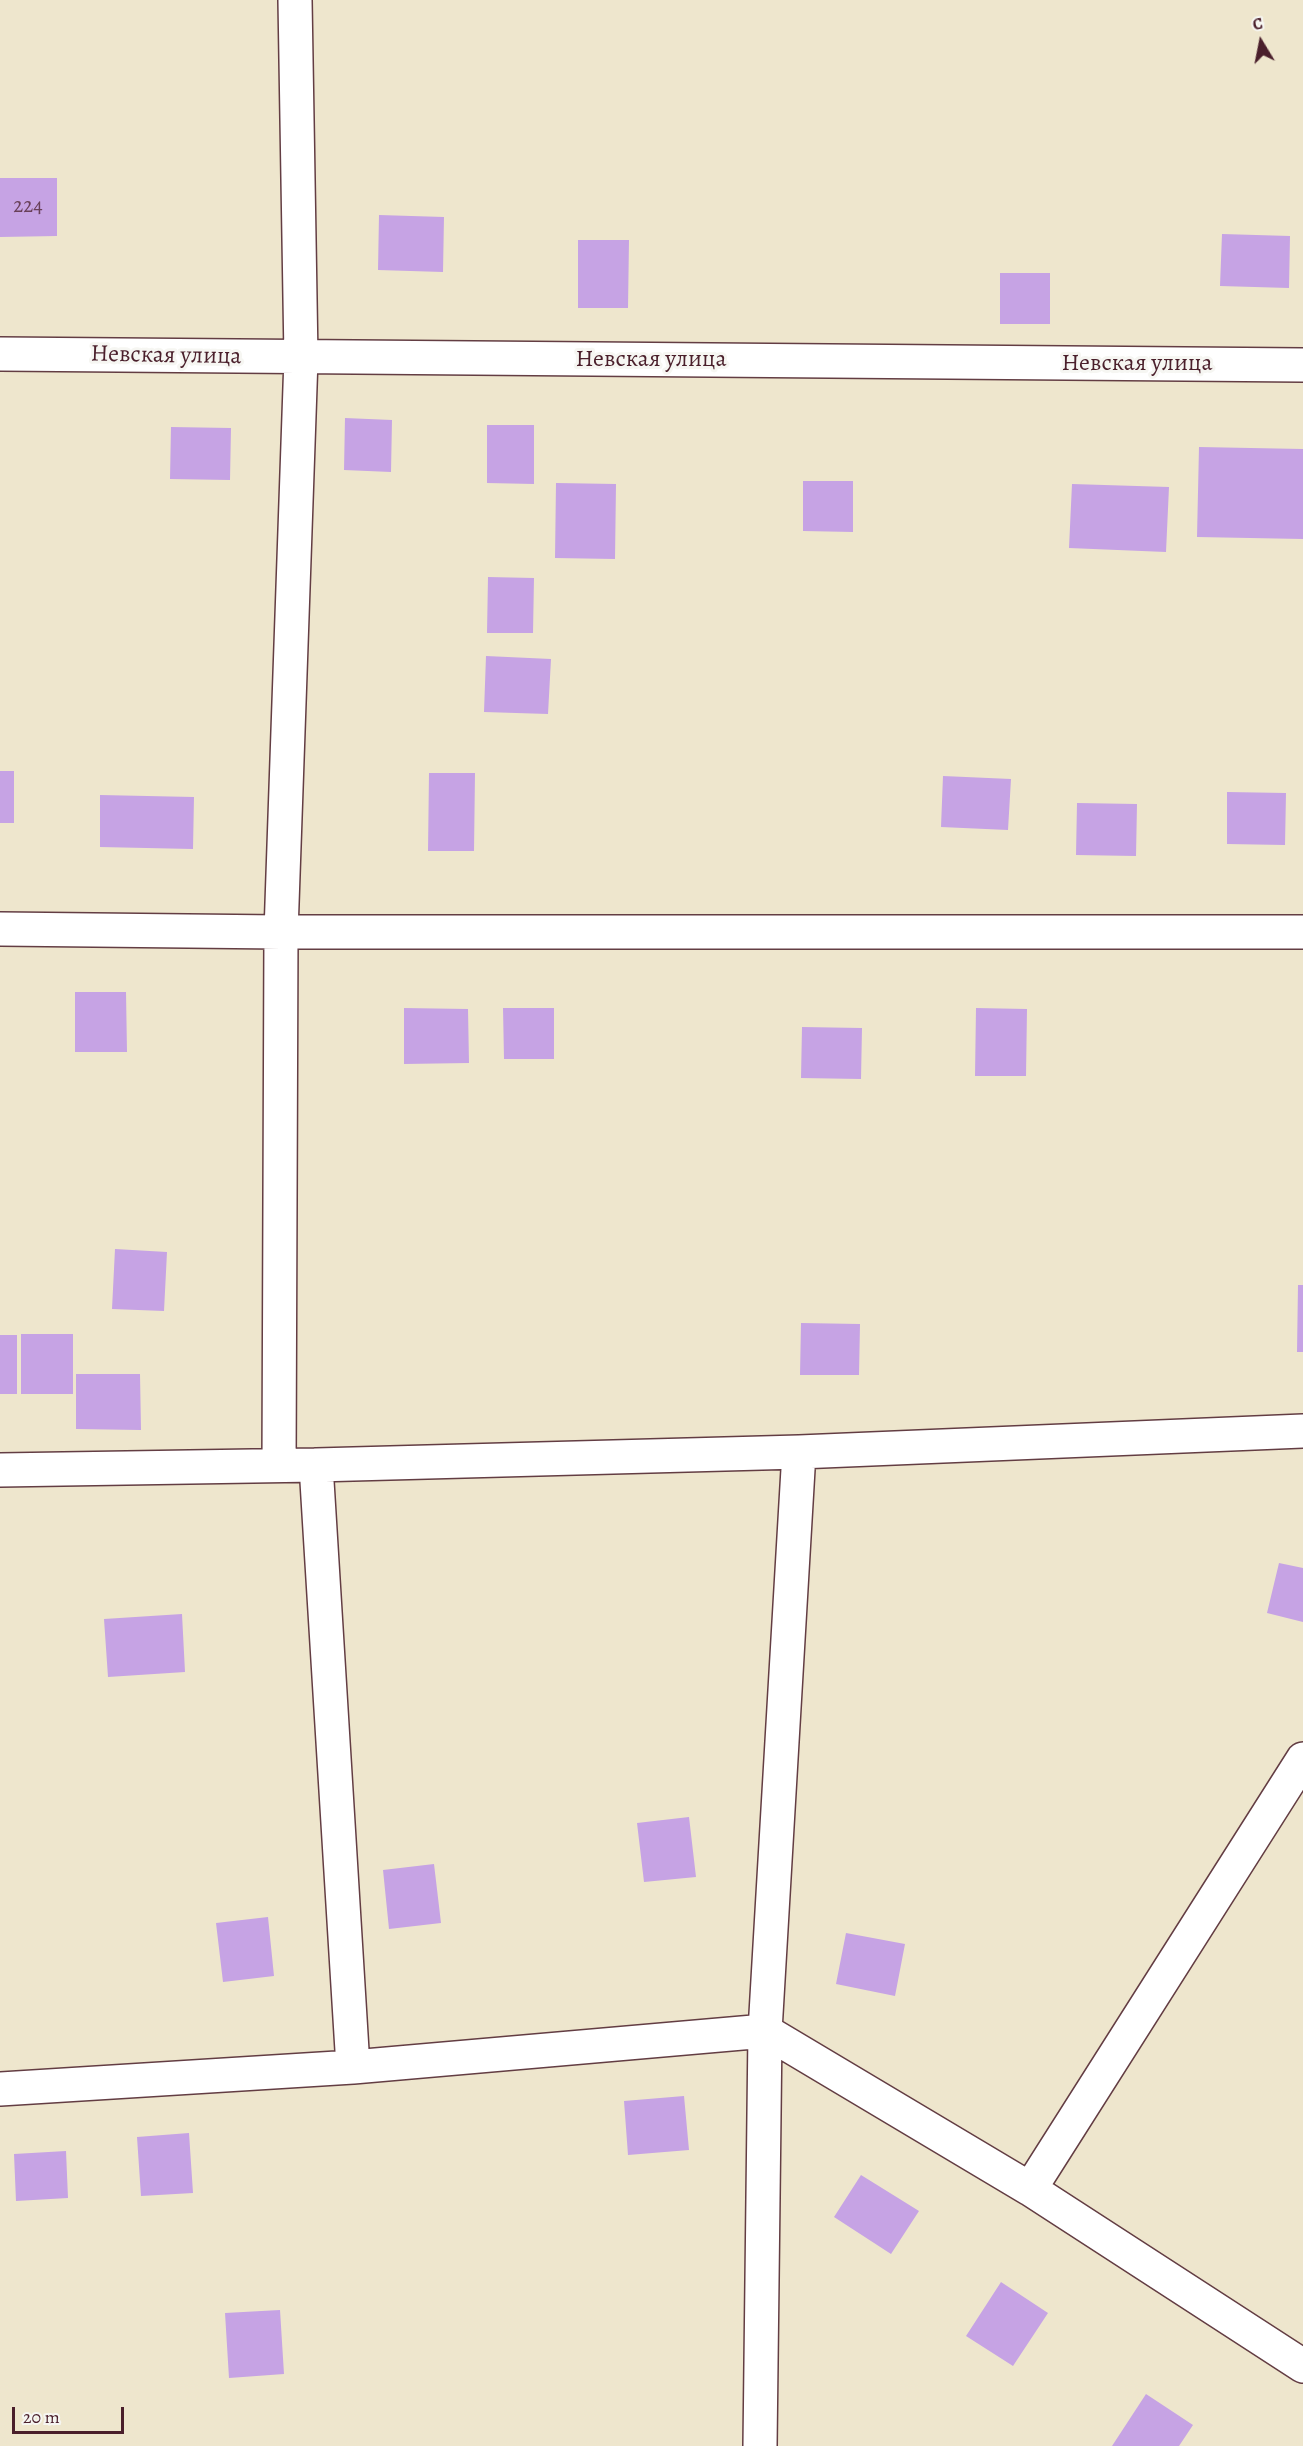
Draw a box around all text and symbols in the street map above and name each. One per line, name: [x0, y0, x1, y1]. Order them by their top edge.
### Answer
north arrow: [1231, 12, 1291, 72]
text: С: [1251, 13, 1265, 36]
house number: 224: [13, 194, 43, 220]
street label: Невская улица: [90, 340, 242, 372]
street label: Невская улица: [575, 346, 727, 374]
street label: Невская улица: [1061, 350, 1213, 378]
scale bar: [15, 2395, 128, 2433]
text: 20 m: [23, 2405, 60, 2429]

